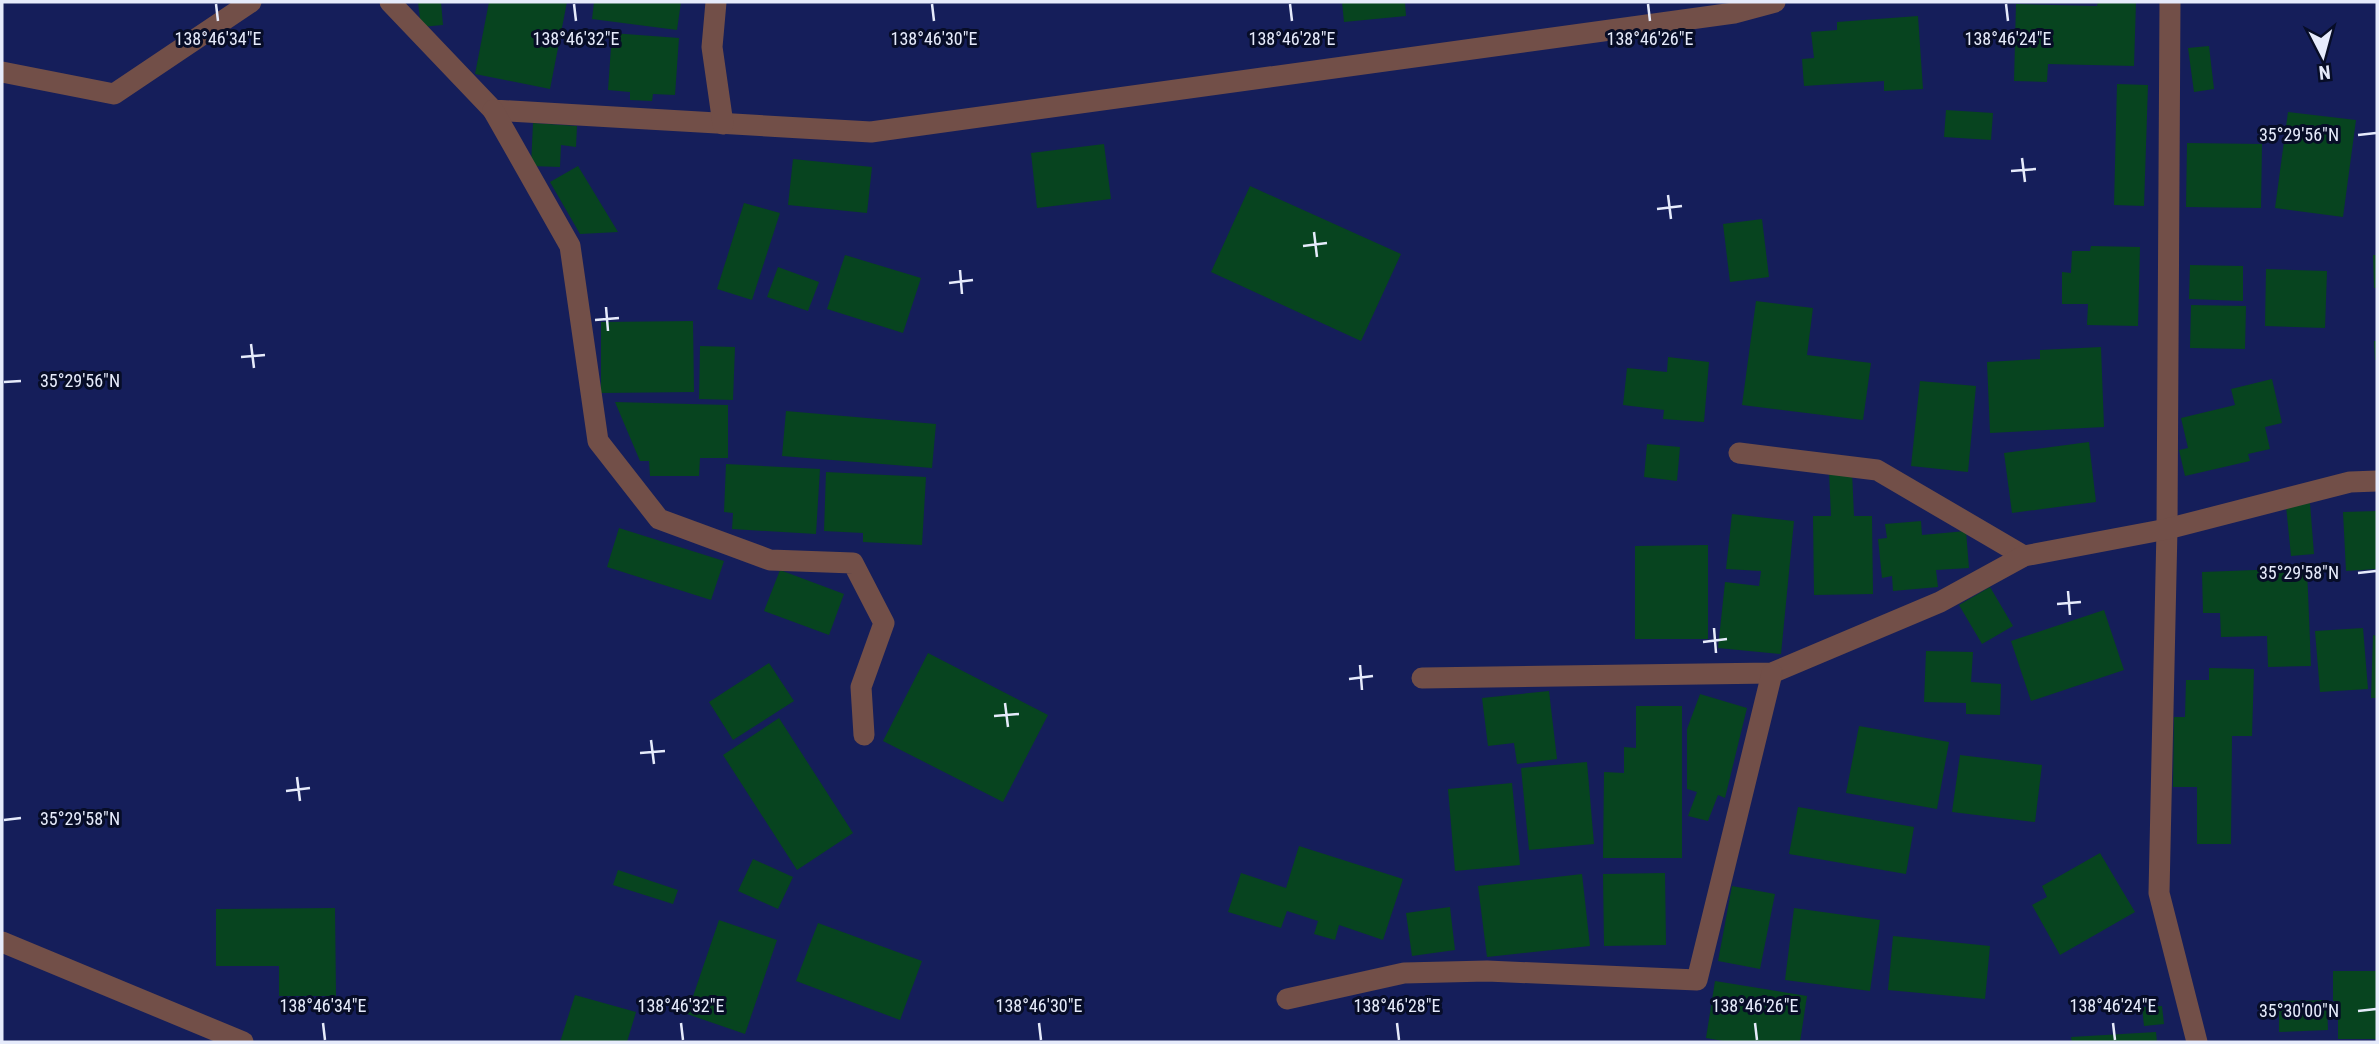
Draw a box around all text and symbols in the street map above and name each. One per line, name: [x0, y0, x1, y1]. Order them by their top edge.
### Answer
north arrow: [2288, 21, 2358, 91]
text: 138°46'34"E: [175, 28, 261, 49]
text: 138°46'32"E: [533, 28, 619, 49]
text: 138°46'30"E: [891, 28, 977, 49]
text: 138°46'28"E: [1249, 28, 1335, 49]
text: 138°46'26"E: [1607, 28, 1693, 49]
text: 138°46'24"E: [1965, 28, 2051, 49]
text: N: [2318, 60, 2332, 84]
text: 35°29'56"N: [2259, 124, 2339, 145]
text: 35°29'56"N: [40, 370, 120, 391]
text: 35°29'58"N: [2259, 562, 2339, 583]
text: 35°29'58"N: [40, 808, 120, 829]
text: 138°46'34"E: [280, 995, 366, 1016]
text: 138°46'32"E: [638, 995, 724, 1016]
text: 138°46'30"E: [996, 995, 1082, 1016]
text: 138°46'28"E: [1354, 995, 1440, 1016]
text: 138°46'26"E: [1712, 995, 1798, 1016]
text: 138°46'24"E: [2070, 995, 2156, 1016]
text: 35°30'00"N: [2259, 1000, 2339, 1021]

